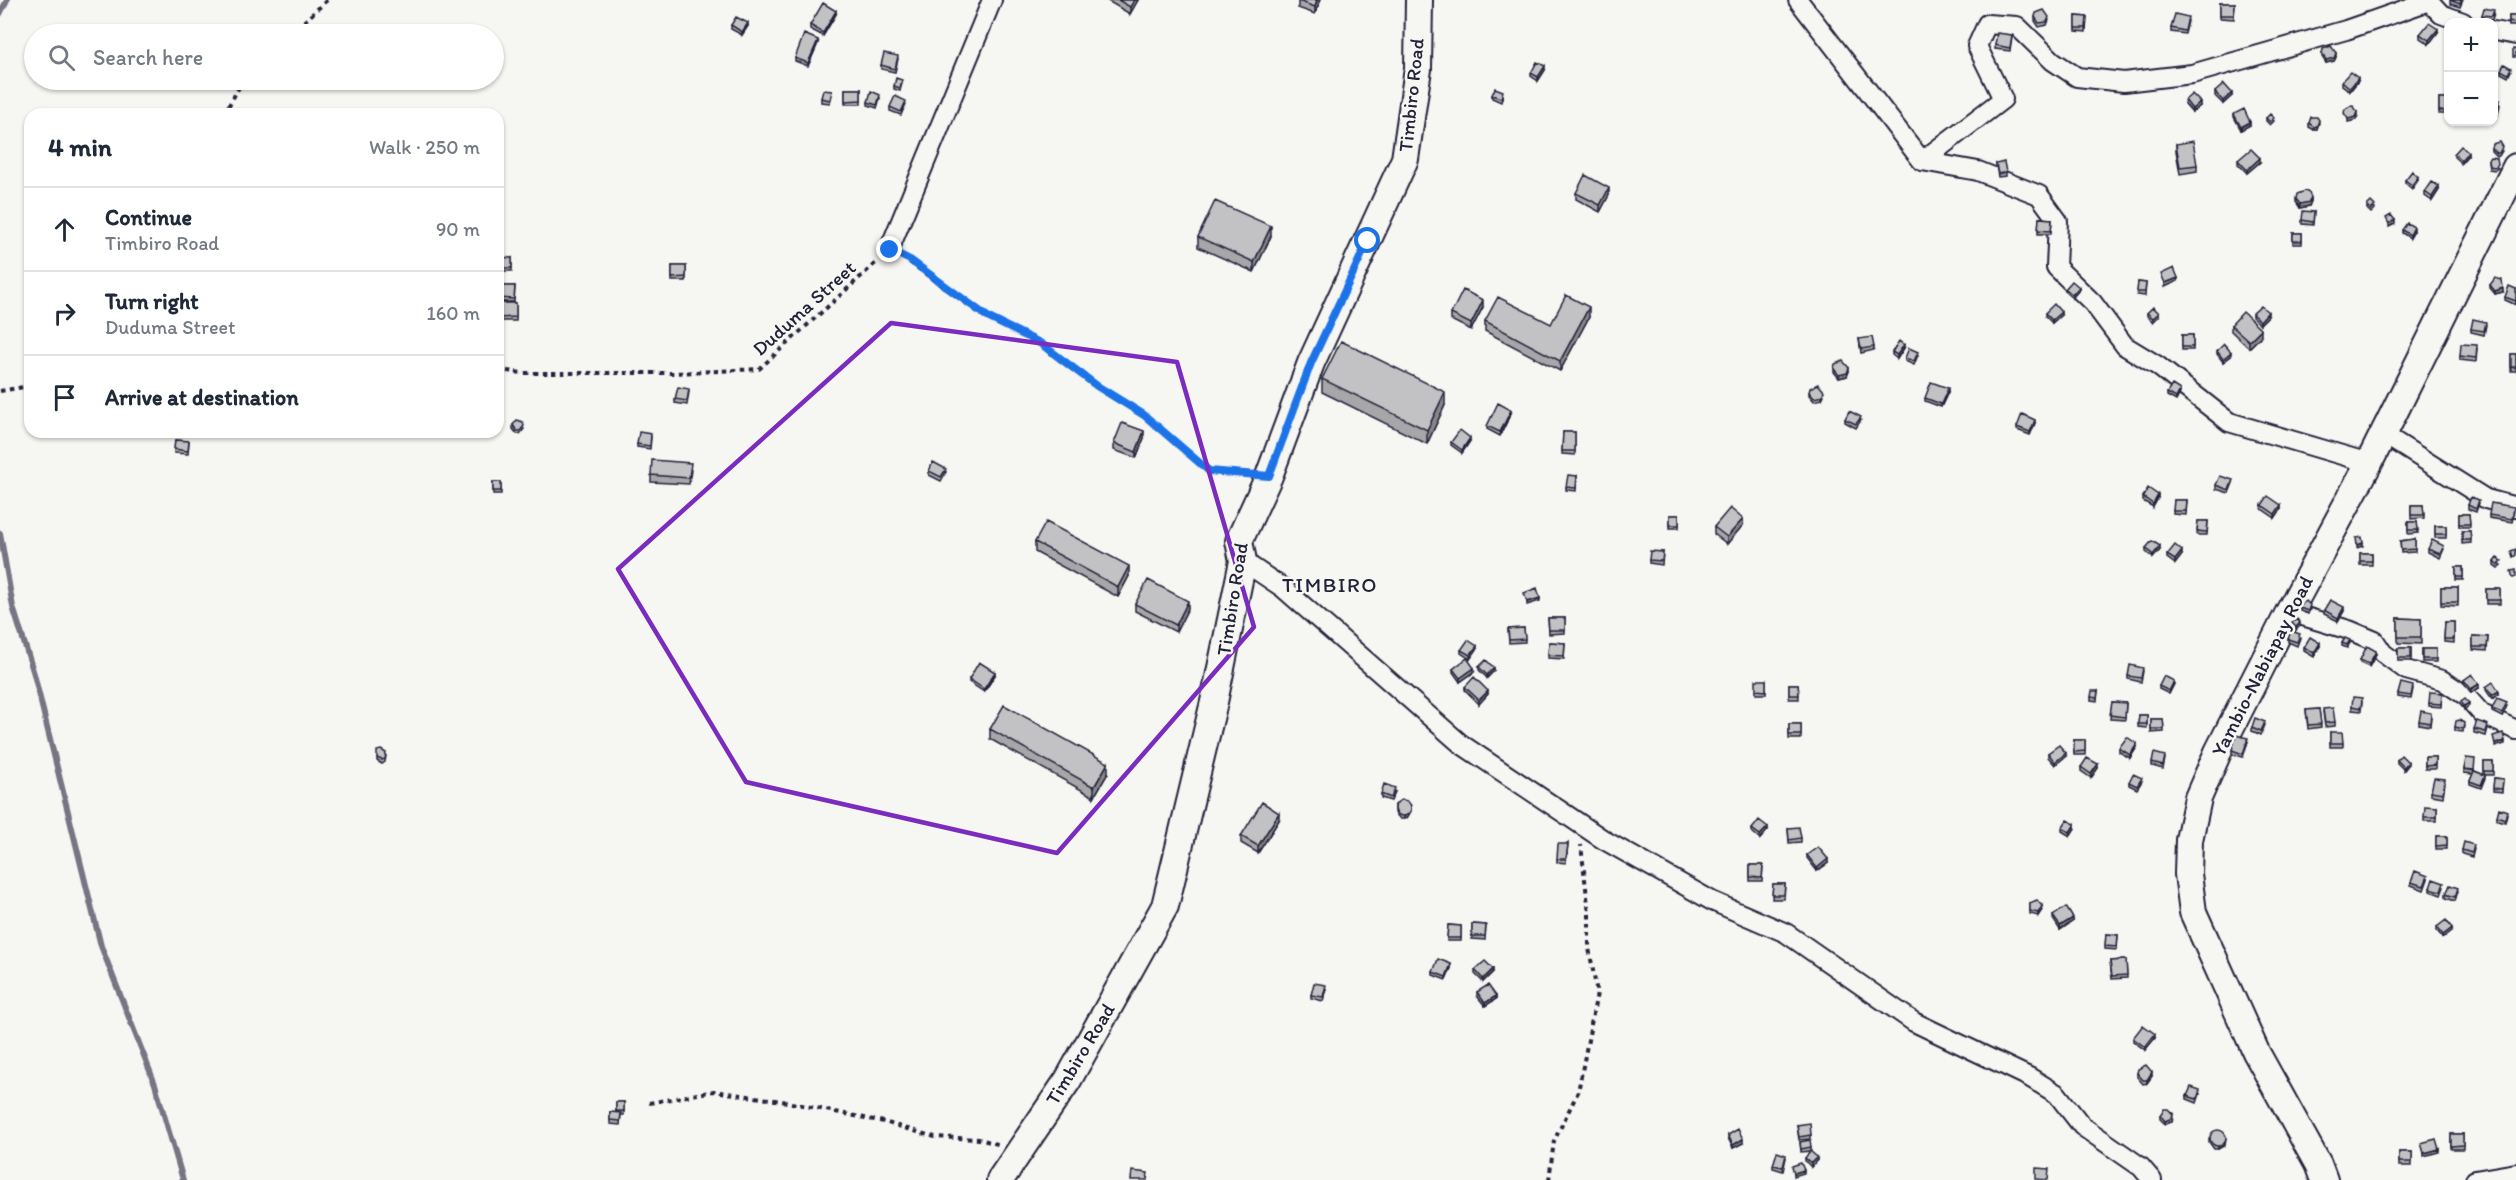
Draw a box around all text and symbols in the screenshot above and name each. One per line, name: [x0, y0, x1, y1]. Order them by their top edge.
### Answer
map controls: [2444, 18, 2498, 126]
button: +: [2444, 18, 2498, 72]
search box: [24, 24, 504, 90]
street label: Timbiro Road: [1393, 37, 1429, 153]
icon: search: [45, 41, 78, 74]
text: Search here: [93, 44, 203, 71]
button: −: [2444, 72, 2498, 126]
text: 4 min: [48, 131, 112, 163]
text: Walk · 250 m: [369, 135, 480, 159]
text: Continue: [105, 204, 192, 231]
icon: ahead: [48, 213, 81, 246]
text: 90 m: [436, 217, 480, 241]
route start: [1354, 227, 1380, 253]
text: Timbiro Road: [105, 231, 219, 255]
route end: [876, 236, 902, 262]
street label: Duduma Street: [747, 255, 861, 361]
text: Turn right: [105, 288, 199, 315]
icon: right: [48, 297, 81, 330]
text: 160 m: [427, 301, 480, 325]
text: Duduma Street: [105, 315, 235, 339]
icon: arrive: [48, 381, 81, 414]
text: Arrive at destination: [105, 384, 299, 411]
street label: Timbiro Road: [1211, 541, 1253, 657]
district label: TIMBIRO: [1282, 572, 1378, 597]
street label: Yambio-Nabiapay Road: [2206, 572, 2318, 760]
street label: Timbiro Road: [1040, 999, 1120, 1109]

